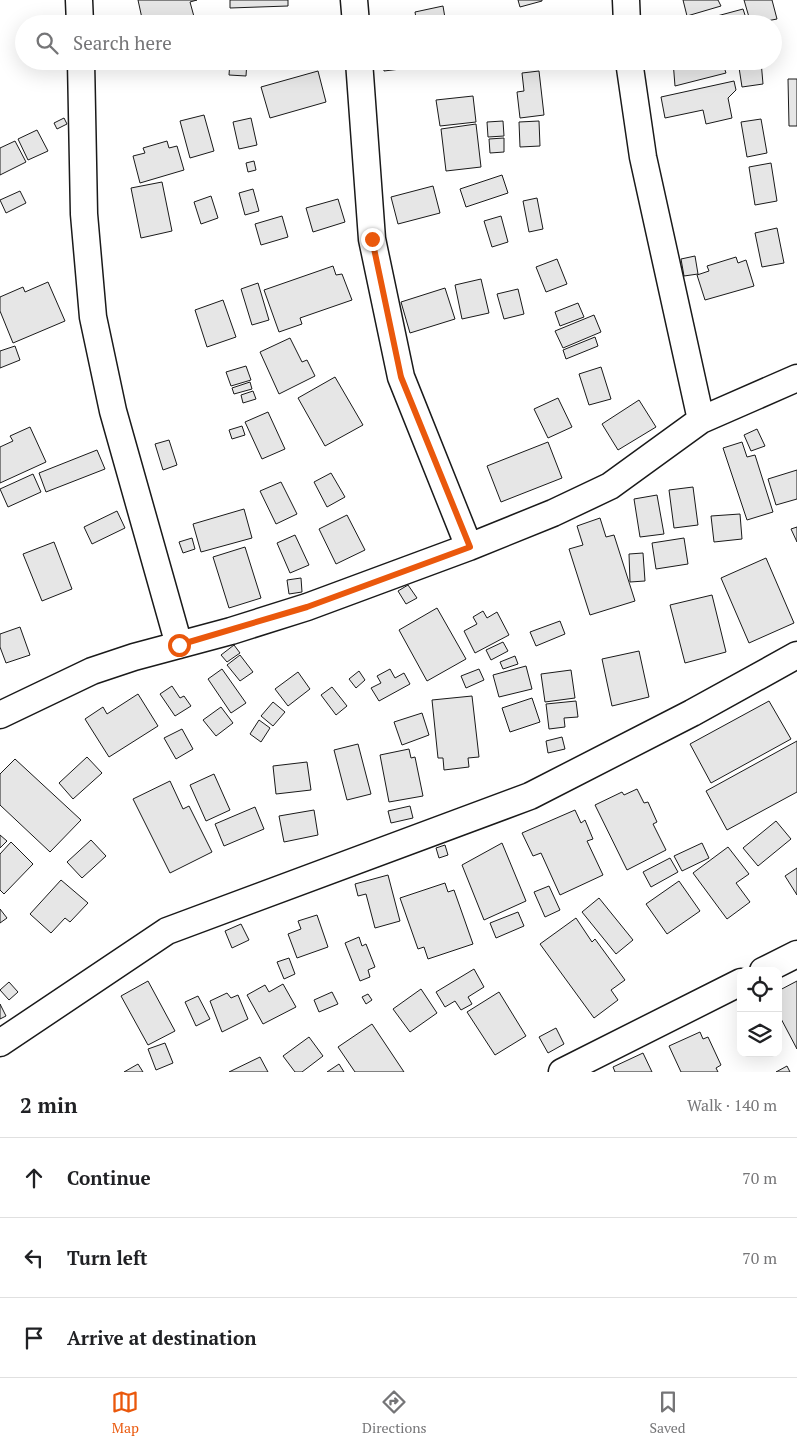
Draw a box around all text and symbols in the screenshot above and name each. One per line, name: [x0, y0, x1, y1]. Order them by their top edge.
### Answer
search box: [15, 15, 782, 70]
icon: search: [33, 29, 61, 57]
text: Search here: [73, 30, 172, 55]
route end: [361, 228, 384, 251]
route start: [168, 634, 191, 657]
map controls: [737, 967, 782, 1057]
button: locate: [737, 967, 782, 1012]
button: layers: [737, 1012, 782, 1057]
text: 2 min: [20, 1091, 77, 1119]
text: Walk · 140 m: [687, 1094, 777, 1116]
icon: ahead: [20, 1164, 48, 1192]
text: Continue: [67, 1165, 151, 1190]
text: 70 m: [742, 1167, 777, 1189]
icon: left: [20, 1244, 48, 1272]
text: Turn left: [67, 1245, 148, 1270]
text: 70 m: [742, 1247, 777, 1269]
icon: arrive: [20, 1324, 48, 1352]
text: Arrive at destination: [67, 1325, 256, 1350]
tab: Map: [111, 1388, 139, 1437]
tab: Directions: [362, 1388, 427, 1437]
tab: Saved: [649, 1388, 686, 1437]

